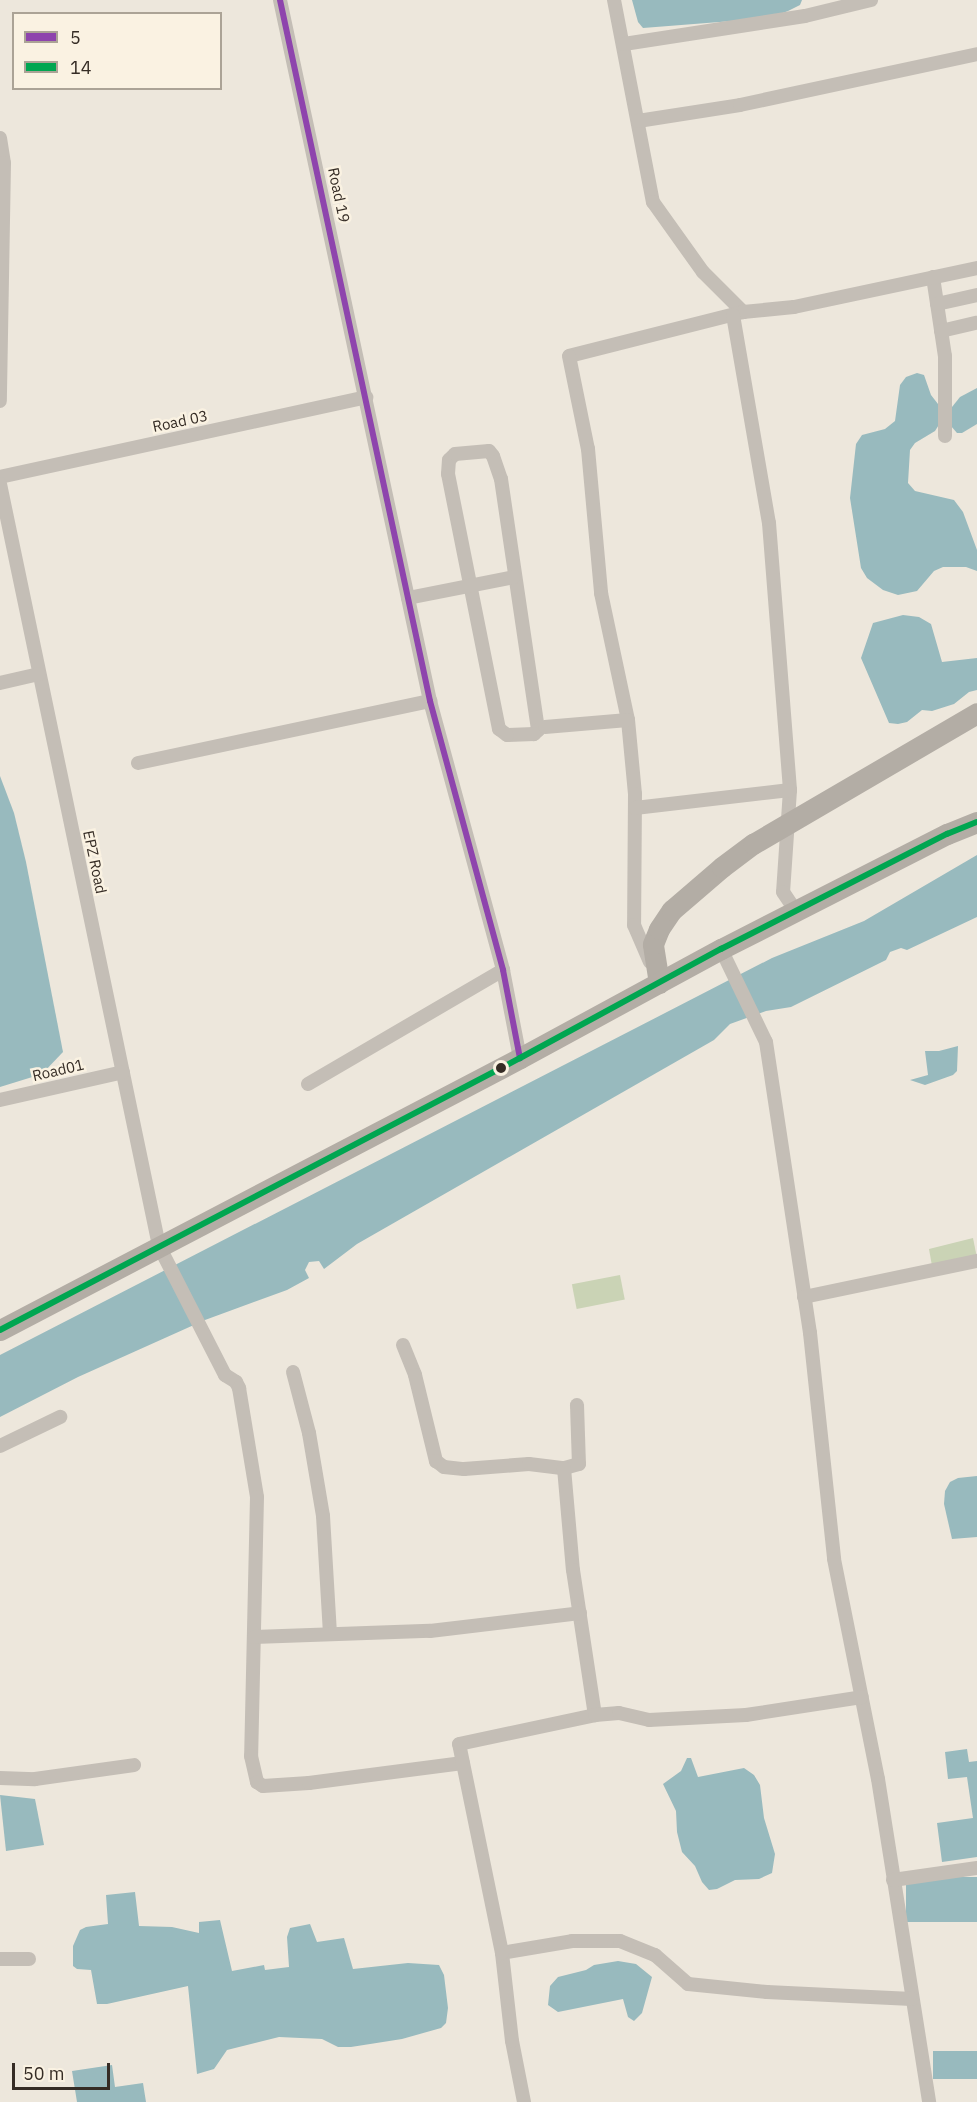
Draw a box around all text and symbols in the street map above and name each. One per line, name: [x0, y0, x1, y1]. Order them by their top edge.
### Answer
legend: [12, 12, 222, 90]
text: 5: [70, 26, 81, 49]
text: 14: [70, 56, 92, 79]
street label: Road 19: [324, 166, 354, 224]
street label: Road 03: [151, 406, 209, 436]
street label: EPZ Road: [80, 829, 110, 895]
street label: Road01: [30, 1055, 86, 1085]
unlabelled marker: [495, 1062, 507, 1074]
scale bar: [15, 2051, 112, 2089]
text: 50 m: [23, 2062, 65, 2085]

